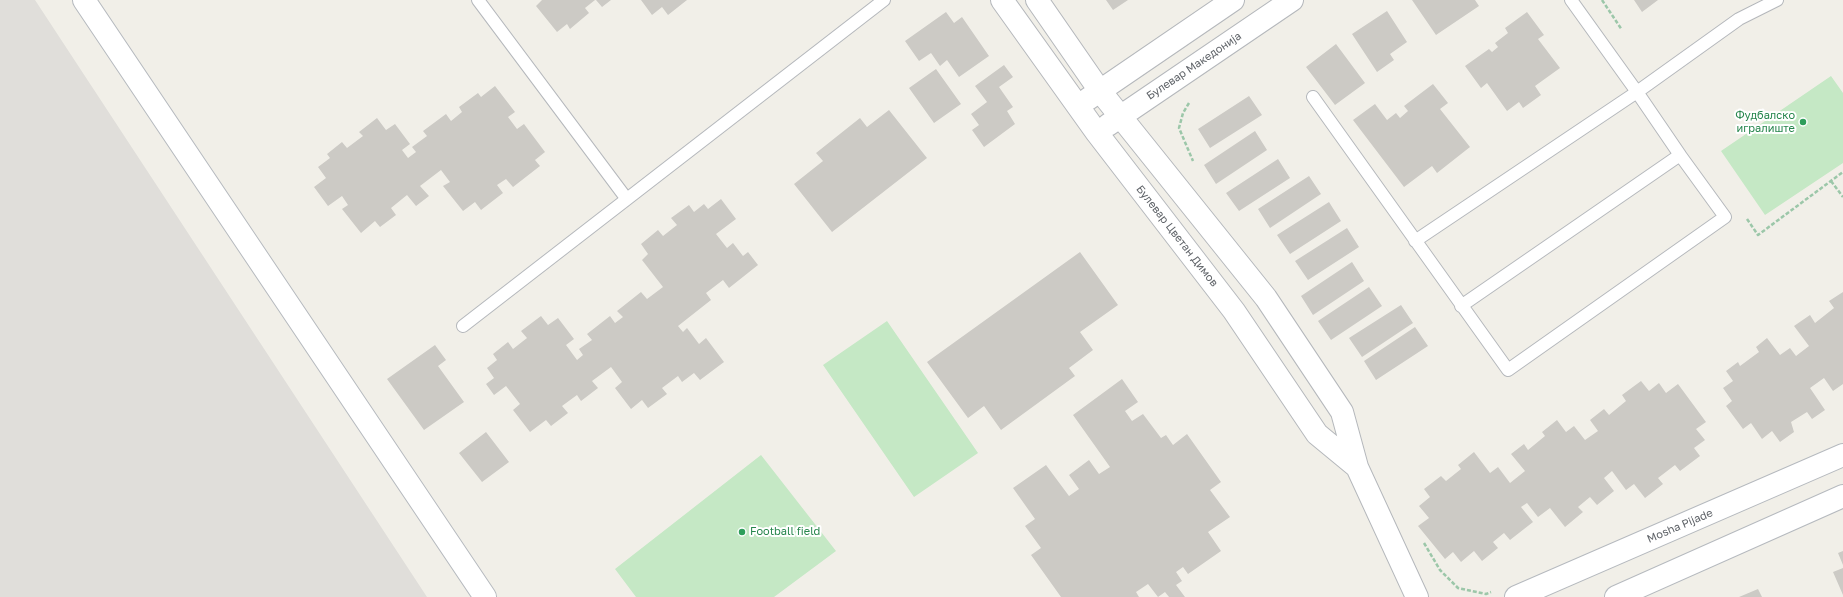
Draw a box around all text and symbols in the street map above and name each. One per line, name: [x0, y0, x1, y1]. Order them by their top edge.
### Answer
street label: Булевар Македонија: [1144, 29, 1244, 103]
place label: Фудбалско игралиште: [1735, 109, 1795, 135]
marker: Фудбалско игралиште: [1798, 117, 1808, 127]
street label: Булевар Цветан Димов: [1133, 183, 1221, 289]
street label: Mosha Pijade: [1645, 506, 1715, 546]
place label: Football field: [750, 525, 820, 539]
marker: Football field: [737, 527, 747, 537]

